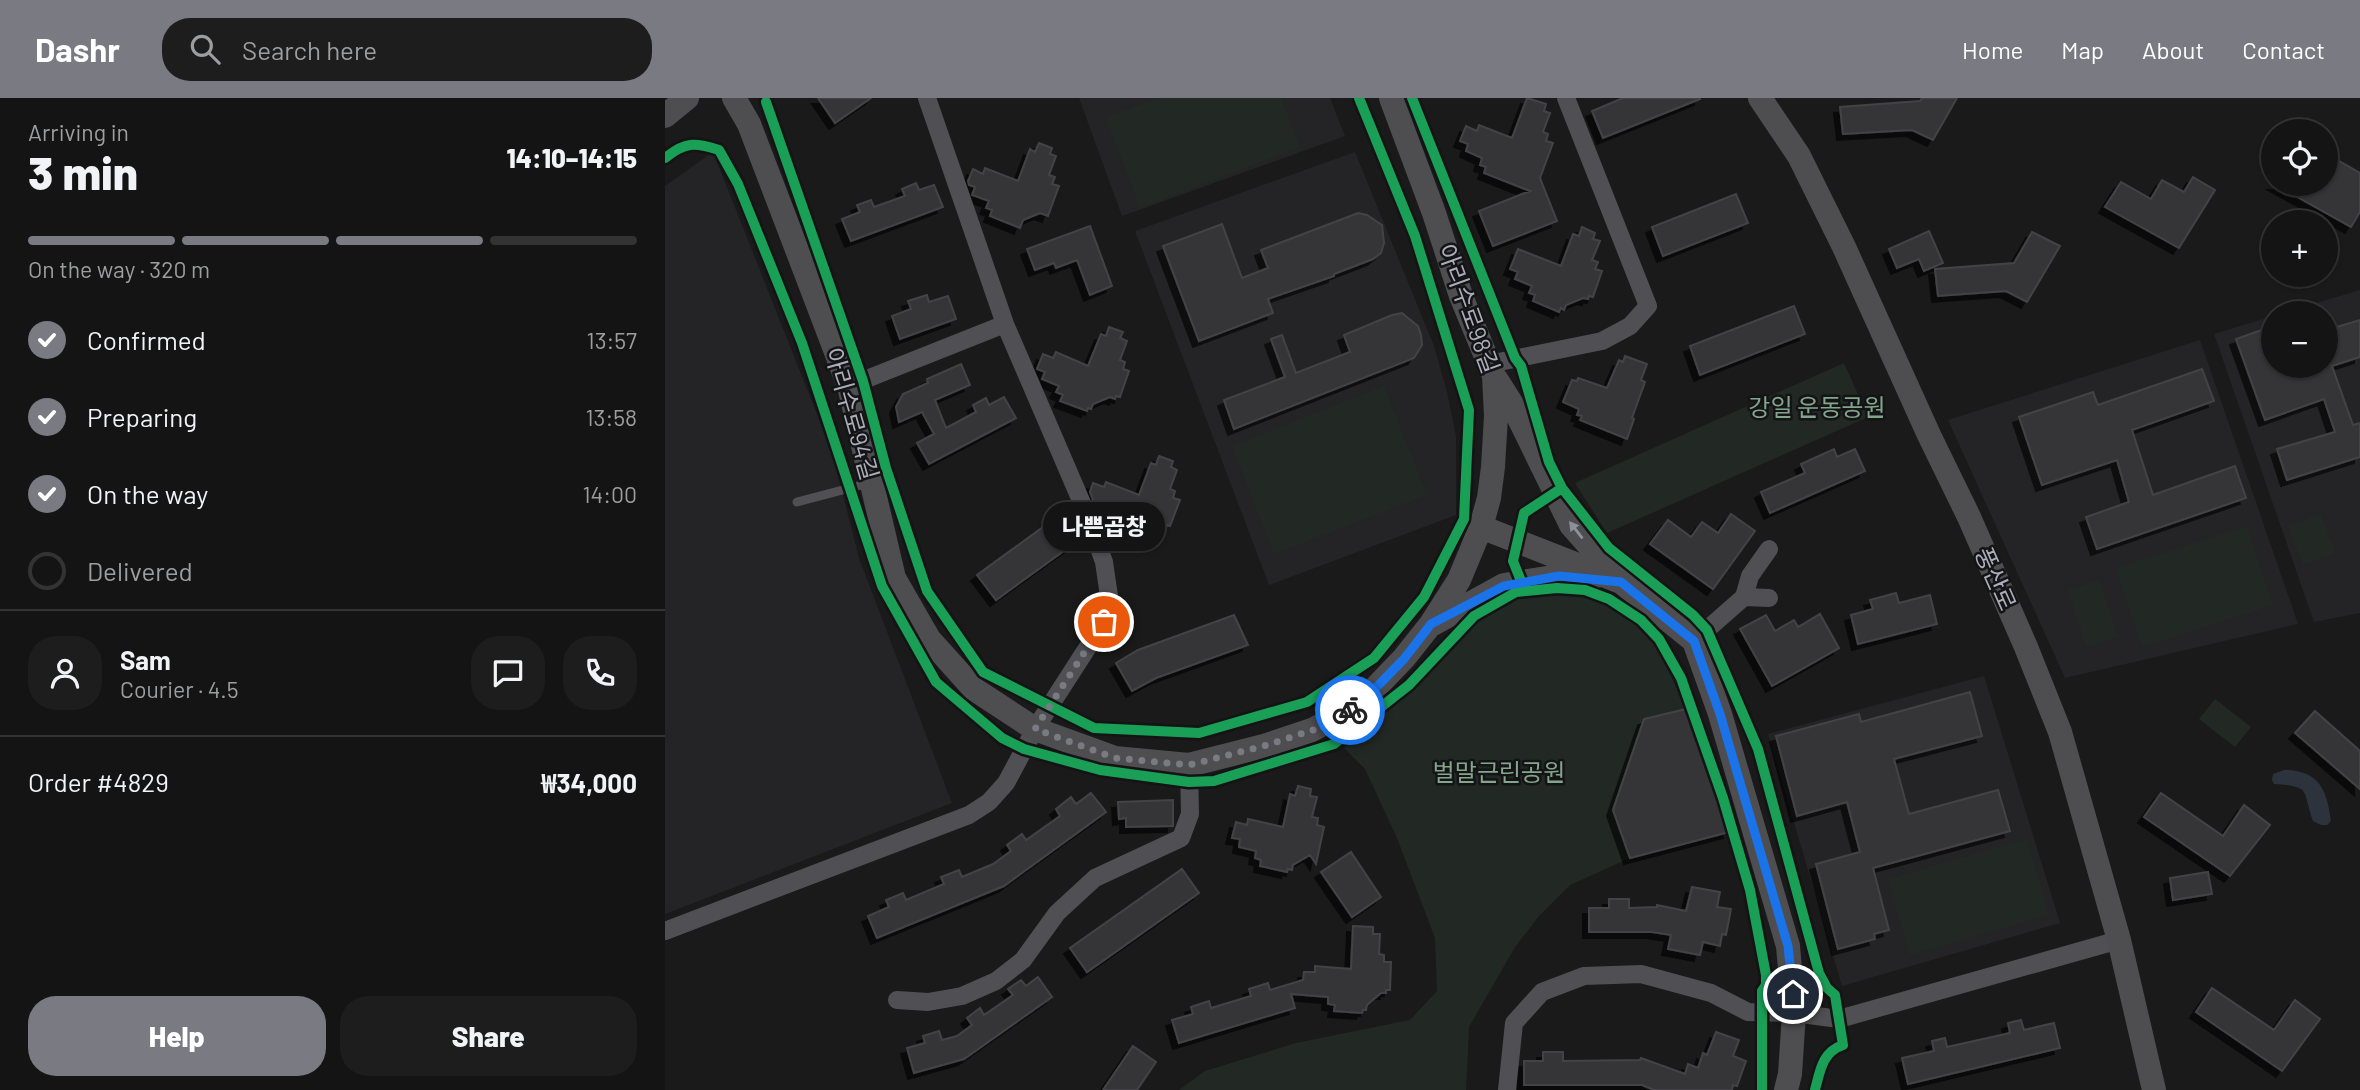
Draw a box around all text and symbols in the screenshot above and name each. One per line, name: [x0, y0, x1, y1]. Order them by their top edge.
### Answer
search box: [162, 18, 652, 81]
text: Dashr: [35, 29, 120, 69]
icon: search: [186, 30, 224, 68]
text: Search here: [242, 34, 377, 65]
text: Home: [1962, 35, 2023, 64]
text: Map: [2061, 35, 2104, 64]
text: About: [2142, 35, 2204, 64]
text: Contact: [2242, 35, 2325, 64]
text: Arriving in: [28, 118, 129, 146]
map controls: [2261, 119, 2338, 378]
button: locate: [2261, 119, 2338, 196]
text: 14:10–14:15: [507, 142, 637, 173]
text: 3 min: [28, 144, 138, 199]
button: +: [2261, 210, 2338, 287]
street label: 아리수로98길: [1433, 240, 1506, 377]
text: On the way · 320 m: [28, 255, 210, 283]
button: −: [2261, 301, 2338, 378]
icon: check: [28, 321, 66, 359]
text: Confirmed: [87, 324, 206, 355]
text: 13:57: [587, 326, 637, 354]
street label: 아리수로94길: [820, 344, 885, 483]
park label: 강일 운동공원: [1748, 392, 1886, 421]
icon: check: [28, 398, 66, 436]
text: Preparing: [87, 401, 197, 432]
text: 13:58: [586, 403, 637, 431]
icon: check: [28, 475, 66, 513]
text: On the way: [87, 478, 208, 509]
text: 14:00: [582, 480, 637, 508]
callout: 나쁜곱창: [1043, 503, 1165, 552]
text: 나쁜곱창: [1062, 512, 1146, 540]
one-way arrow: [1569, 522, 1584, 540]
street label: 풍산로: [1970, 542, 2023, 615]
text: Delivered: [87, 555, 193, 586]
pin: [1074, 592, 1134, 652]
icon: bag: [1085, 603, 1123, 641]
button: person: [28, 636, 102, 710]
button: chat: [471, 636, 545, 710]
button: phone: [563, 636, 637, 710]
text: Sam: [120, 644, 171, 675]
text: Courier · 4.5: [120, 675, 239, 703]
courier: [1315, 675, 1385, 745]
icon: bike: [1331, 691, 1369, 729]
park label: 벌말근린공원: [1433, 757, 1565, 786]
text: Order #4829: [28, 766, 169, 797]
text: ₩34,000: [541, 767, 637, 798]
pin: [1763, 964, 1823, 1024]
icon: home: [1774, 975, 1812, 1013]
button: Help: [28, 996, 326, 1076]
button: Share: [340, 996, 637, 1076]

